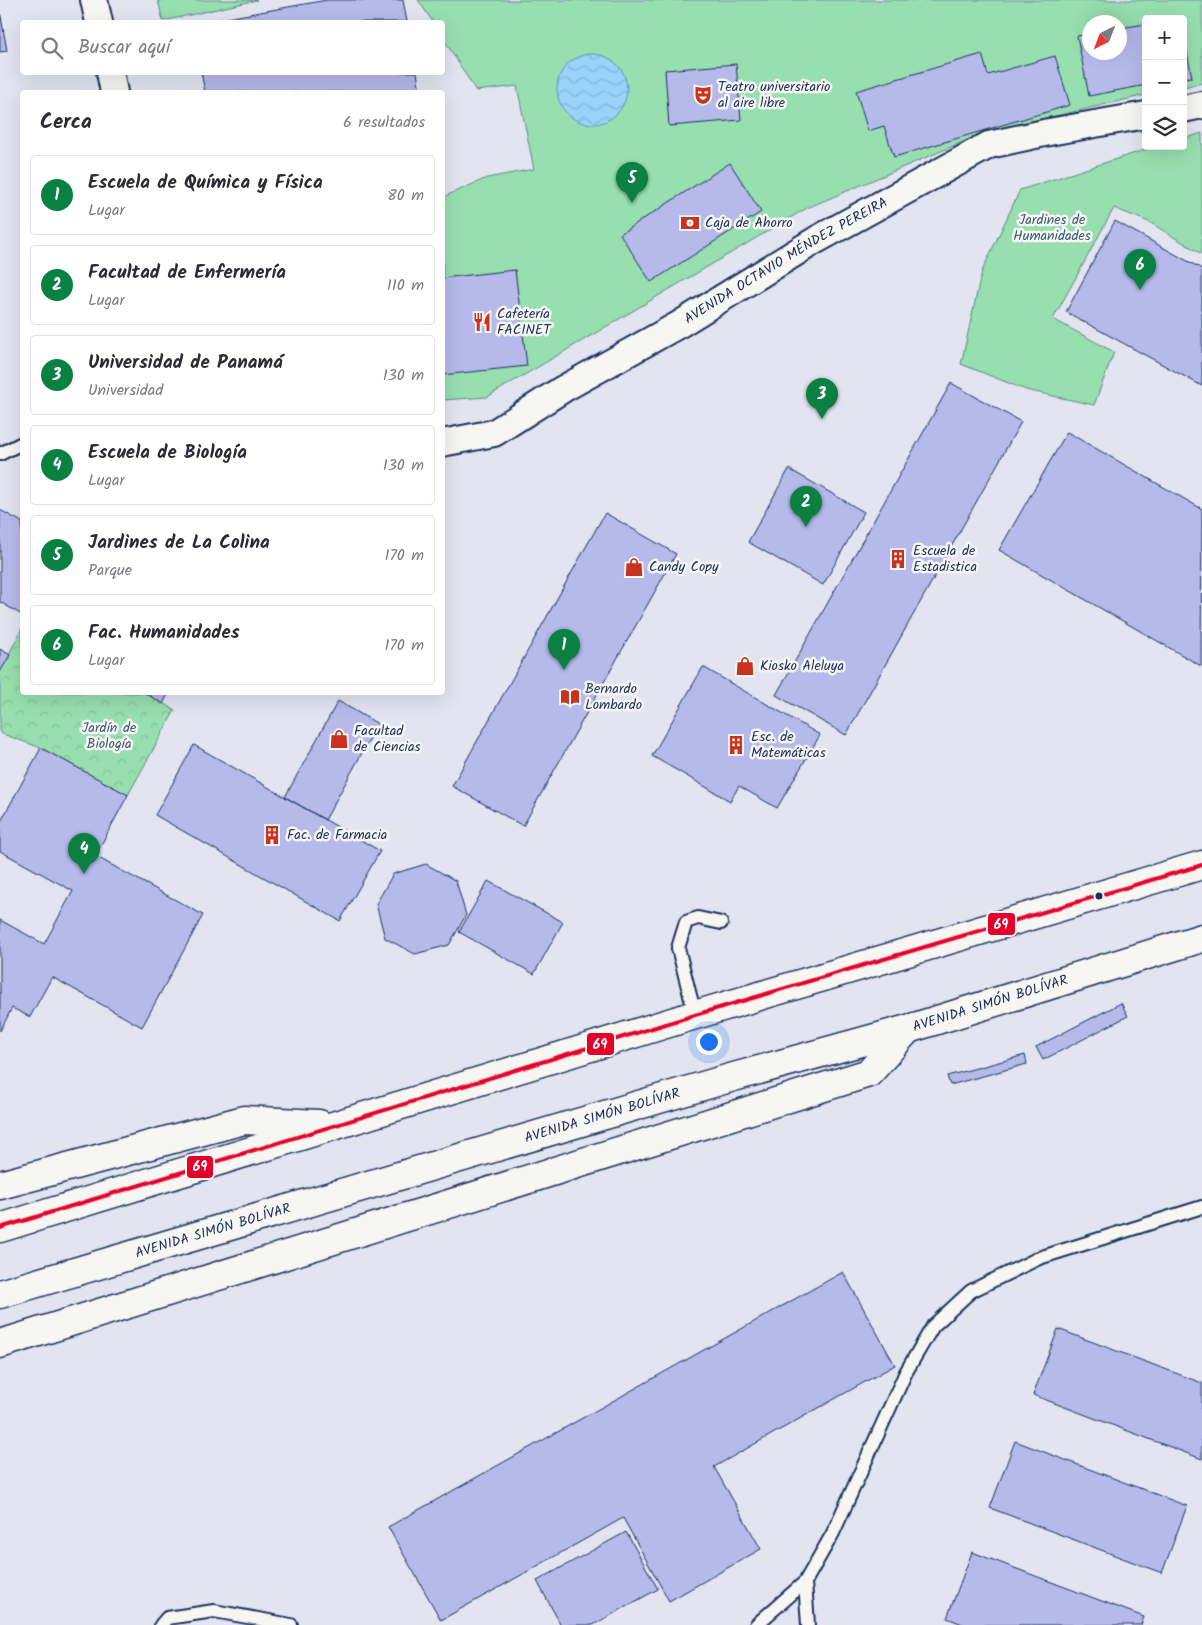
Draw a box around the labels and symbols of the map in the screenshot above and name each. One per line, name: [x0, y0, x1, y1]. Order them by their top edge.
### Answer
north arrow: [1082, 15, 1127, 60]
place label: Teatro universitario al aire libre: [718, 76, 830, 114]
theatre icon: Teatro universitario al aire libre: [692, 84, 714, 106]
pin: 5: [616, 162, 648, 203]
street label: AVENIDA OCTAVIO MÉNDEZ PEREIRA: [680, 192, 892, 330]
park label: Jardines de Humanidades: [1013, 209, 1091, 247]
bank icon: Caja de Ahorro: [679, 212, 701, 234]
place label: Caja de Ahorro: [705, 212, 793, 234]
pin: 6: [1124, 249, 1156, 290]
place label: Cafetería FACINET: [497, 303, 552, 341]
restaurant icon: Cafetería FACINET: [471, 311, 493, 333]
pin: 3: [806, 378, 838, 419]
pin: 2: [790, 486, 822, 527]
place label: Escuela de Estadistica: [913, 540, 977, 578]
building icon: Escuela de Estadistica: [887, 548, 909, 570]
shop icon: Candy Copy: [623, 556, 645, 578]
place label: Candy Copy: [649, 556, 719, 578]
pin: 1: [548, 629, 580, 670]
shop icon: Kiosko Aleluya: [734, 655, 756, 677]
place label: Kiosko Aleluya: [760, 655, 844, 677]
place label: Bernardo Lombardo: [585, 678, 642, 716]
library icon: Bernardo Lombardo: [559, 686, 581, 708]
park label: Jardín de Biología: [82, 717, 137, 755]
place label: Facultad de Ciencias: [354, 720, 421, 758]
place label: Esc. de Matemáticas: [751, 726, 826, 764]
shop icon: Facultad de Ciencias: [328, 728, 350, 750]
building icon: Esc. de Matemáticas: [725, 734, 747, 756]
building icon: Fac. de Farmacia: [261, 824, 283, 846]
place label: Fac. de Farmacia: [287, 824, 387, 846]
pin: 4: [68, 833, 100, 874]
unlabelled marker: [1094, 891, 1104, 901]
line badge: 69: [987, 912, 1016, 936]
text: 69: [994, 914, 1008, 936]
street label: AVENIDA SIMÓN BOLÍVAR: [910, 969, 1071, 1038]
your location: [696, 1029, 722, 1055]
line badge: 69: [586, 1032, 615, 1056]
text: 69: [593, 1034, 607, 1056]
street label: AVENIDA SIMÓN BOLÍVAR: [522, 1082, 683, 1149]
line badge: 69: [186, 1155, 214, 1179]
text: 69: [193, 1156, 207, 1178]
street label: AVENIDA SIMÓN BOLÍVAR: [132, 1198, 293, 1264]

